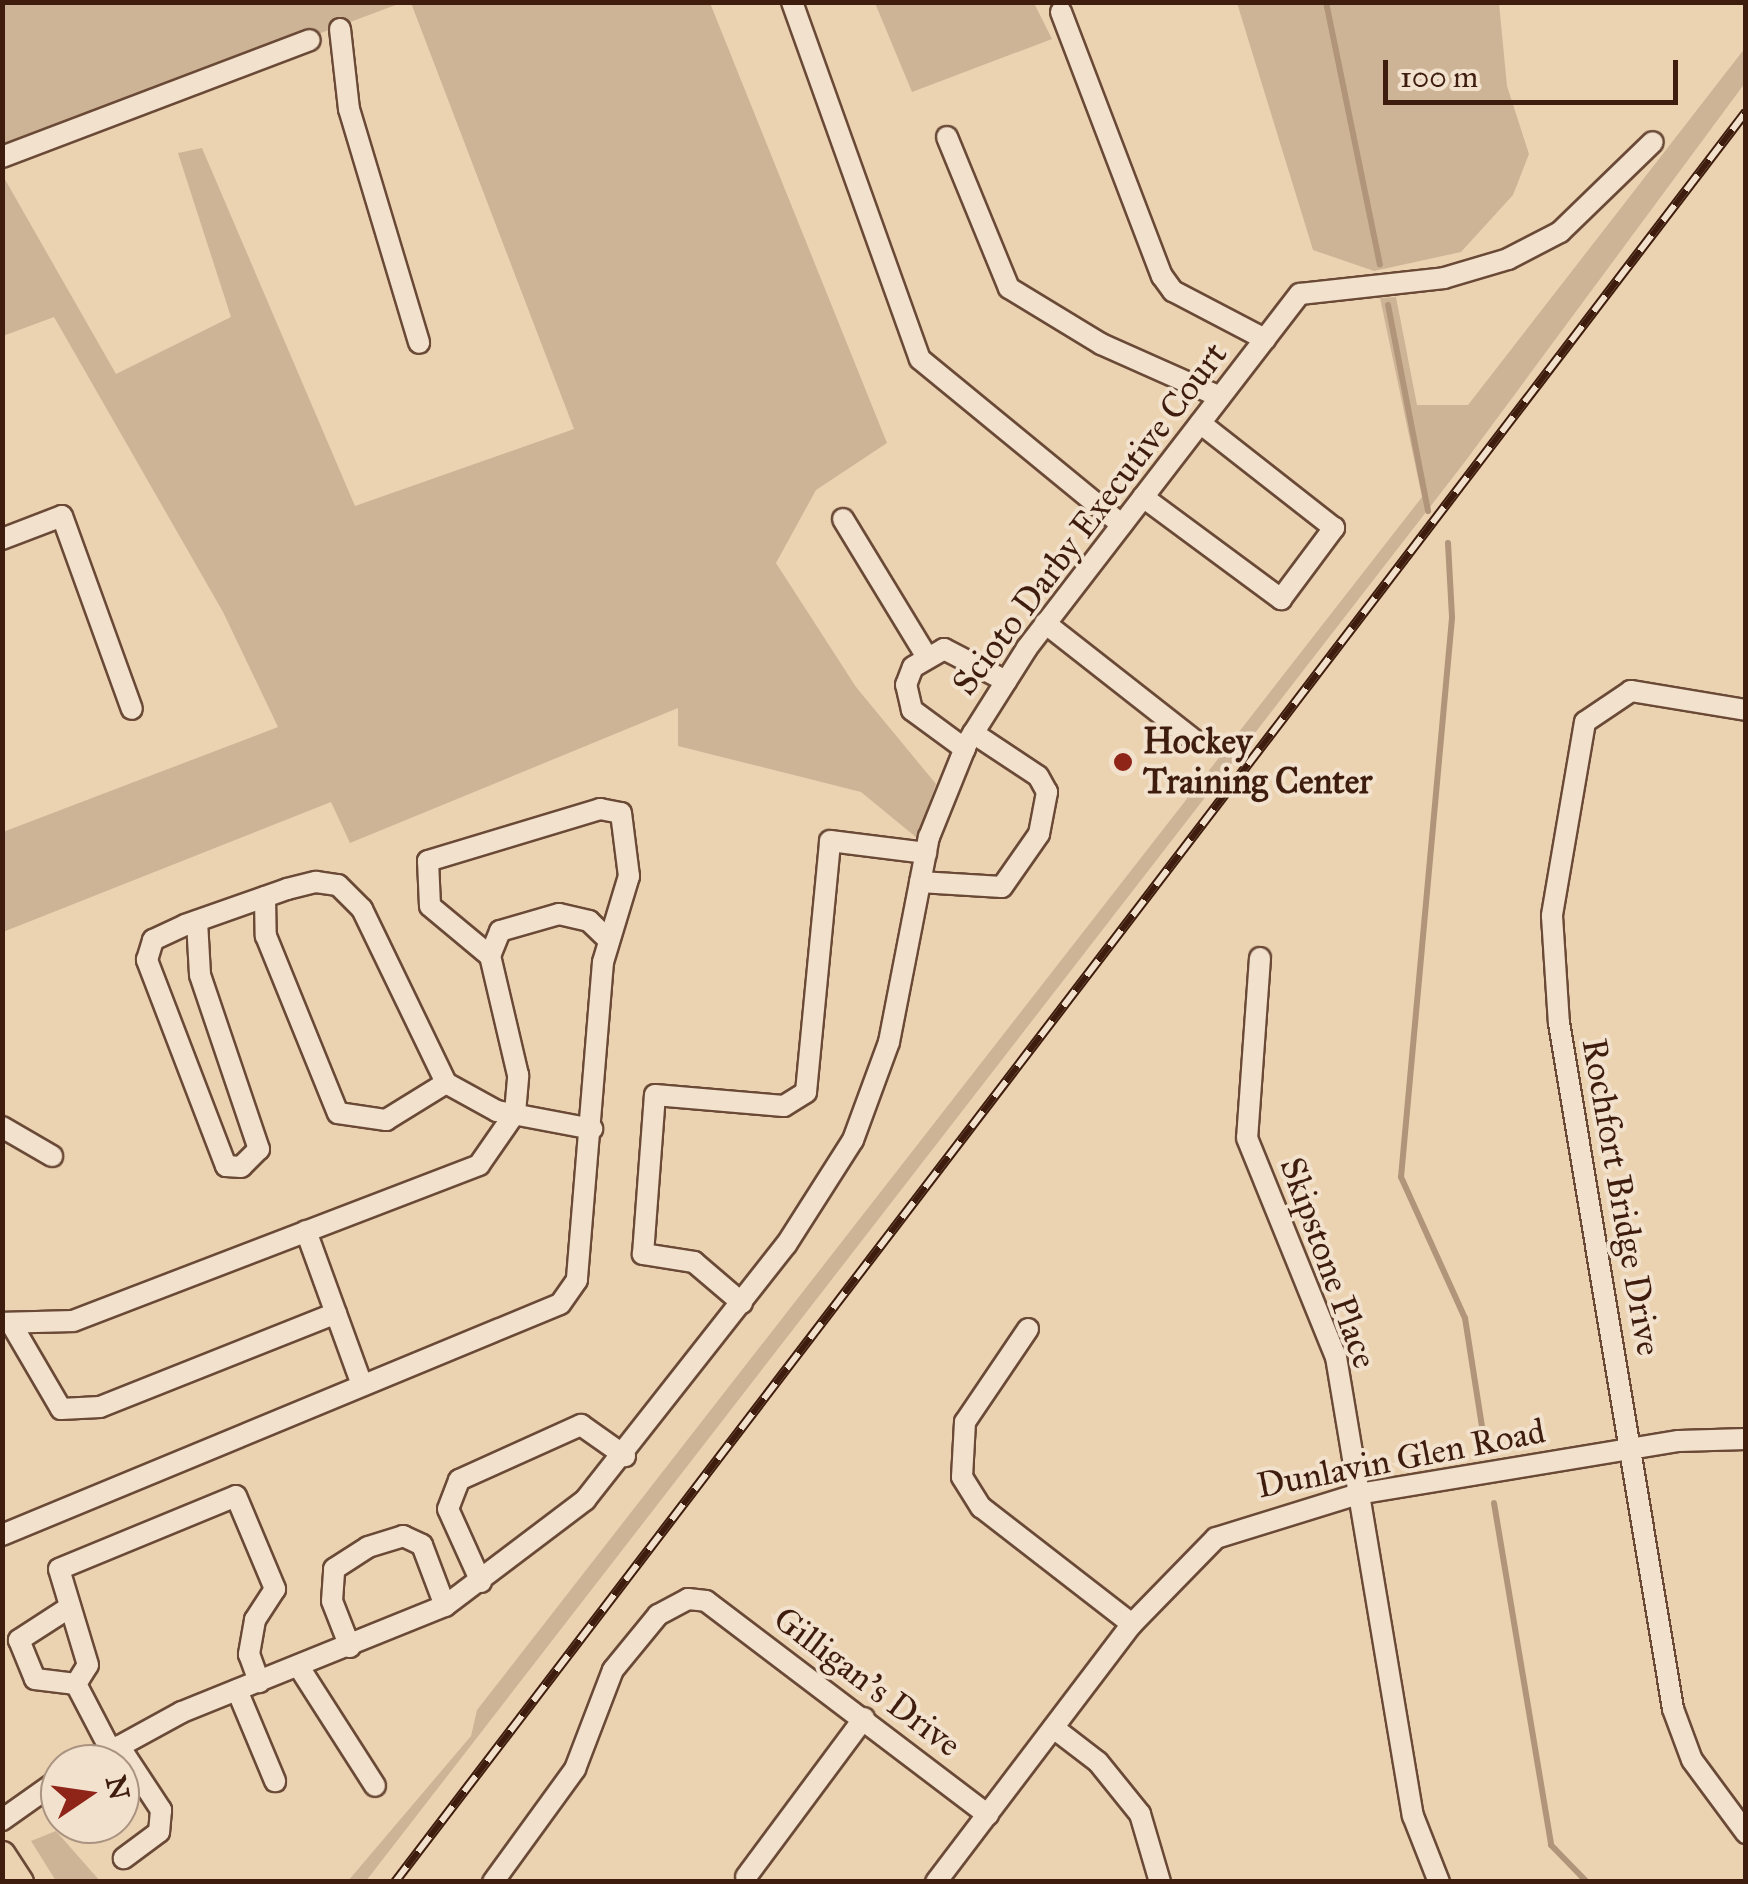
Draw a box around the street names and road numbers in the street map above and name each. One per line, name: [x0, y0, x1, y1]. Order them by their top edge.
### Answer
street label: Scioto Darby Executive Court: [944, 335, 1236, 703]
street label: Rochfort Bridge Drive: [1572, 1035, 1670, 1359]
street label: Skipstone Place: [1270, 1152, 1386, 1374]
street label: Dunlavin Glen Road: [1253, 1410, 1549, 1508]
street label: Gilligan's Drive: [765, 1598, 969, 1766]

